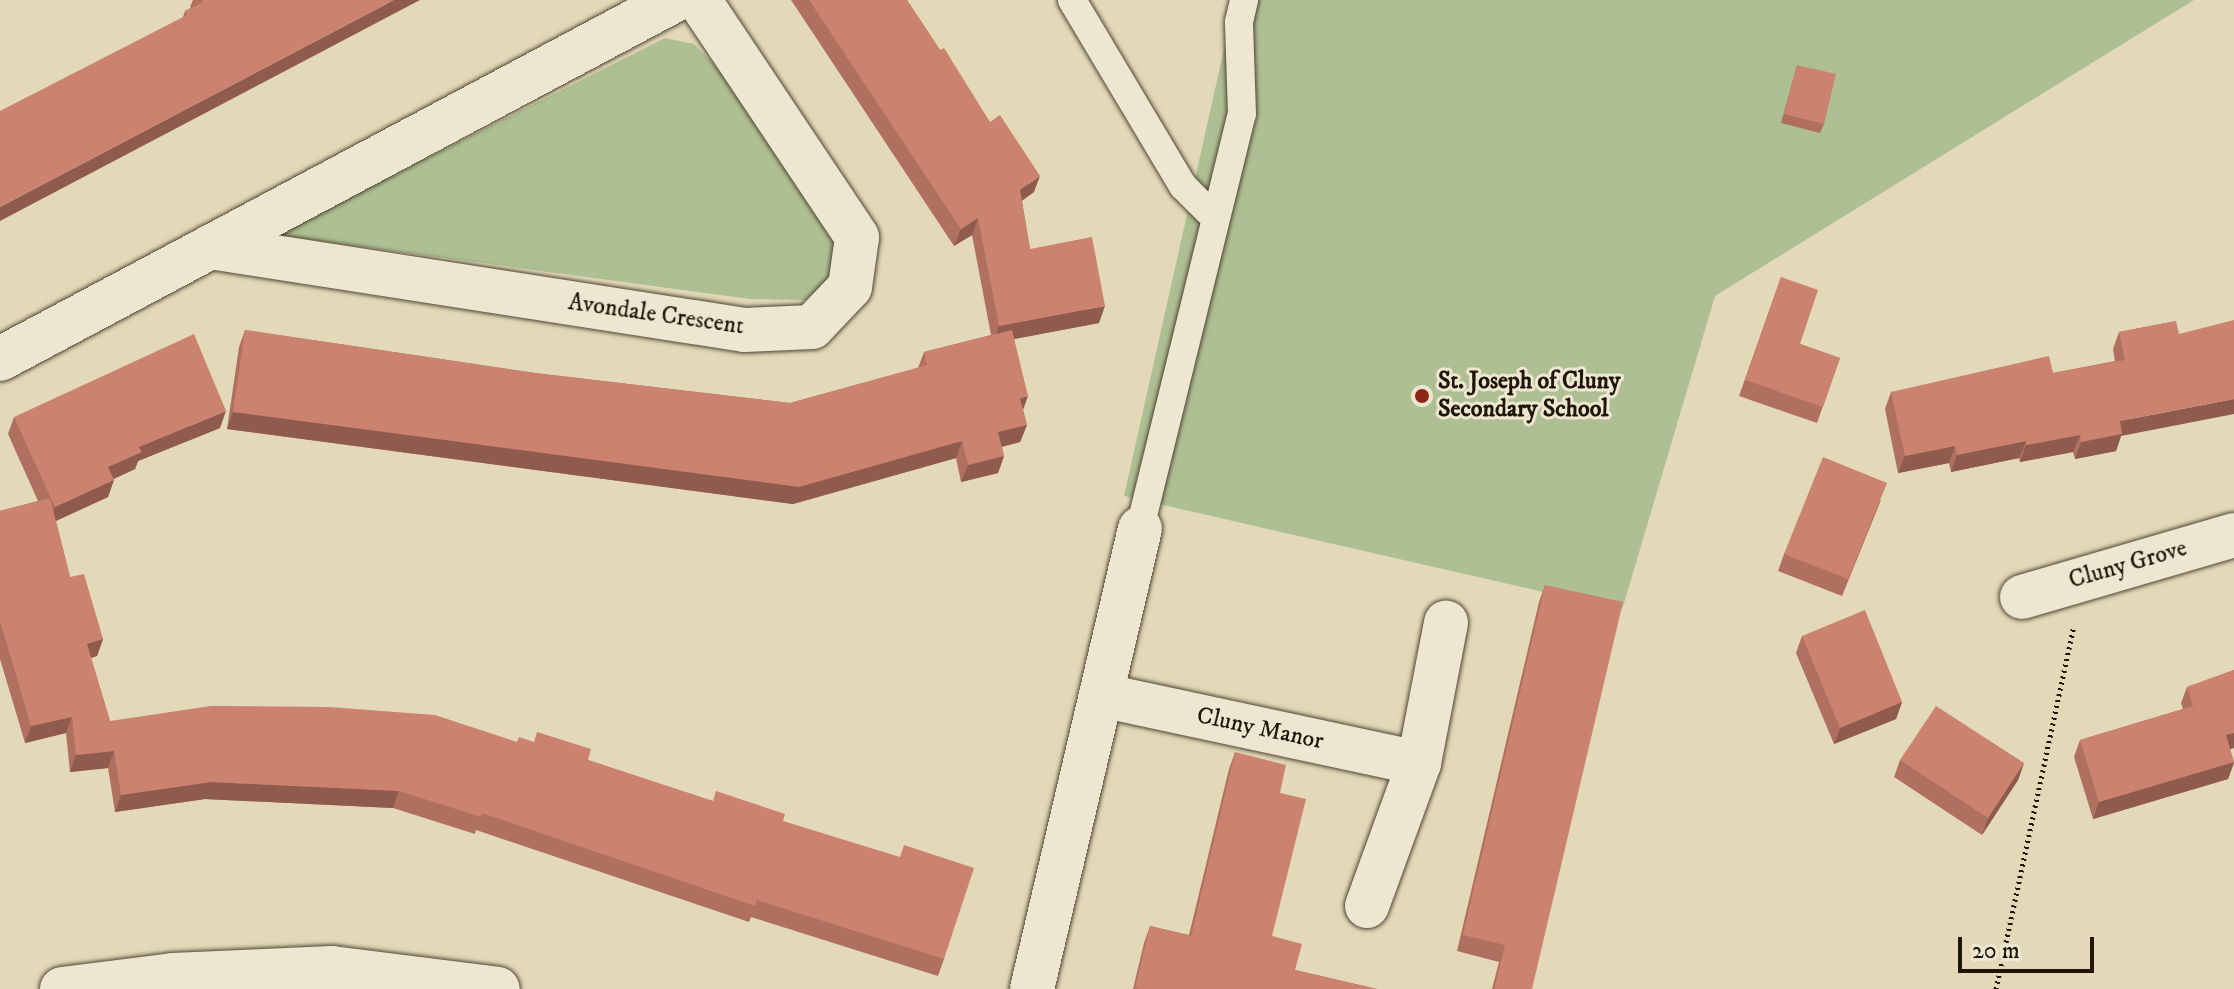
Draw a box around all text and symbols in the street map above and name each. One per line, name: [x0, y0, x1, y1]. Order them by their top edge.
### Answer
street label: Avondale Crescent: [566, 288, 746, 342]
place label: St. Joseph of Cluny Secondary School: [1438, 368, 1620, 424]
marker: St. Joseph of Cluny Secondary School: [1413, 387, 1431, 405]
street label: Cluny Grove: [2066, 534, 2190, 596]
street label: Cluny Manor: [1194, 702, 1326, 756]
scale bar: [1962, 921, 2098, 971]
text: 20 m: [1972, 936, 2020, 966]

